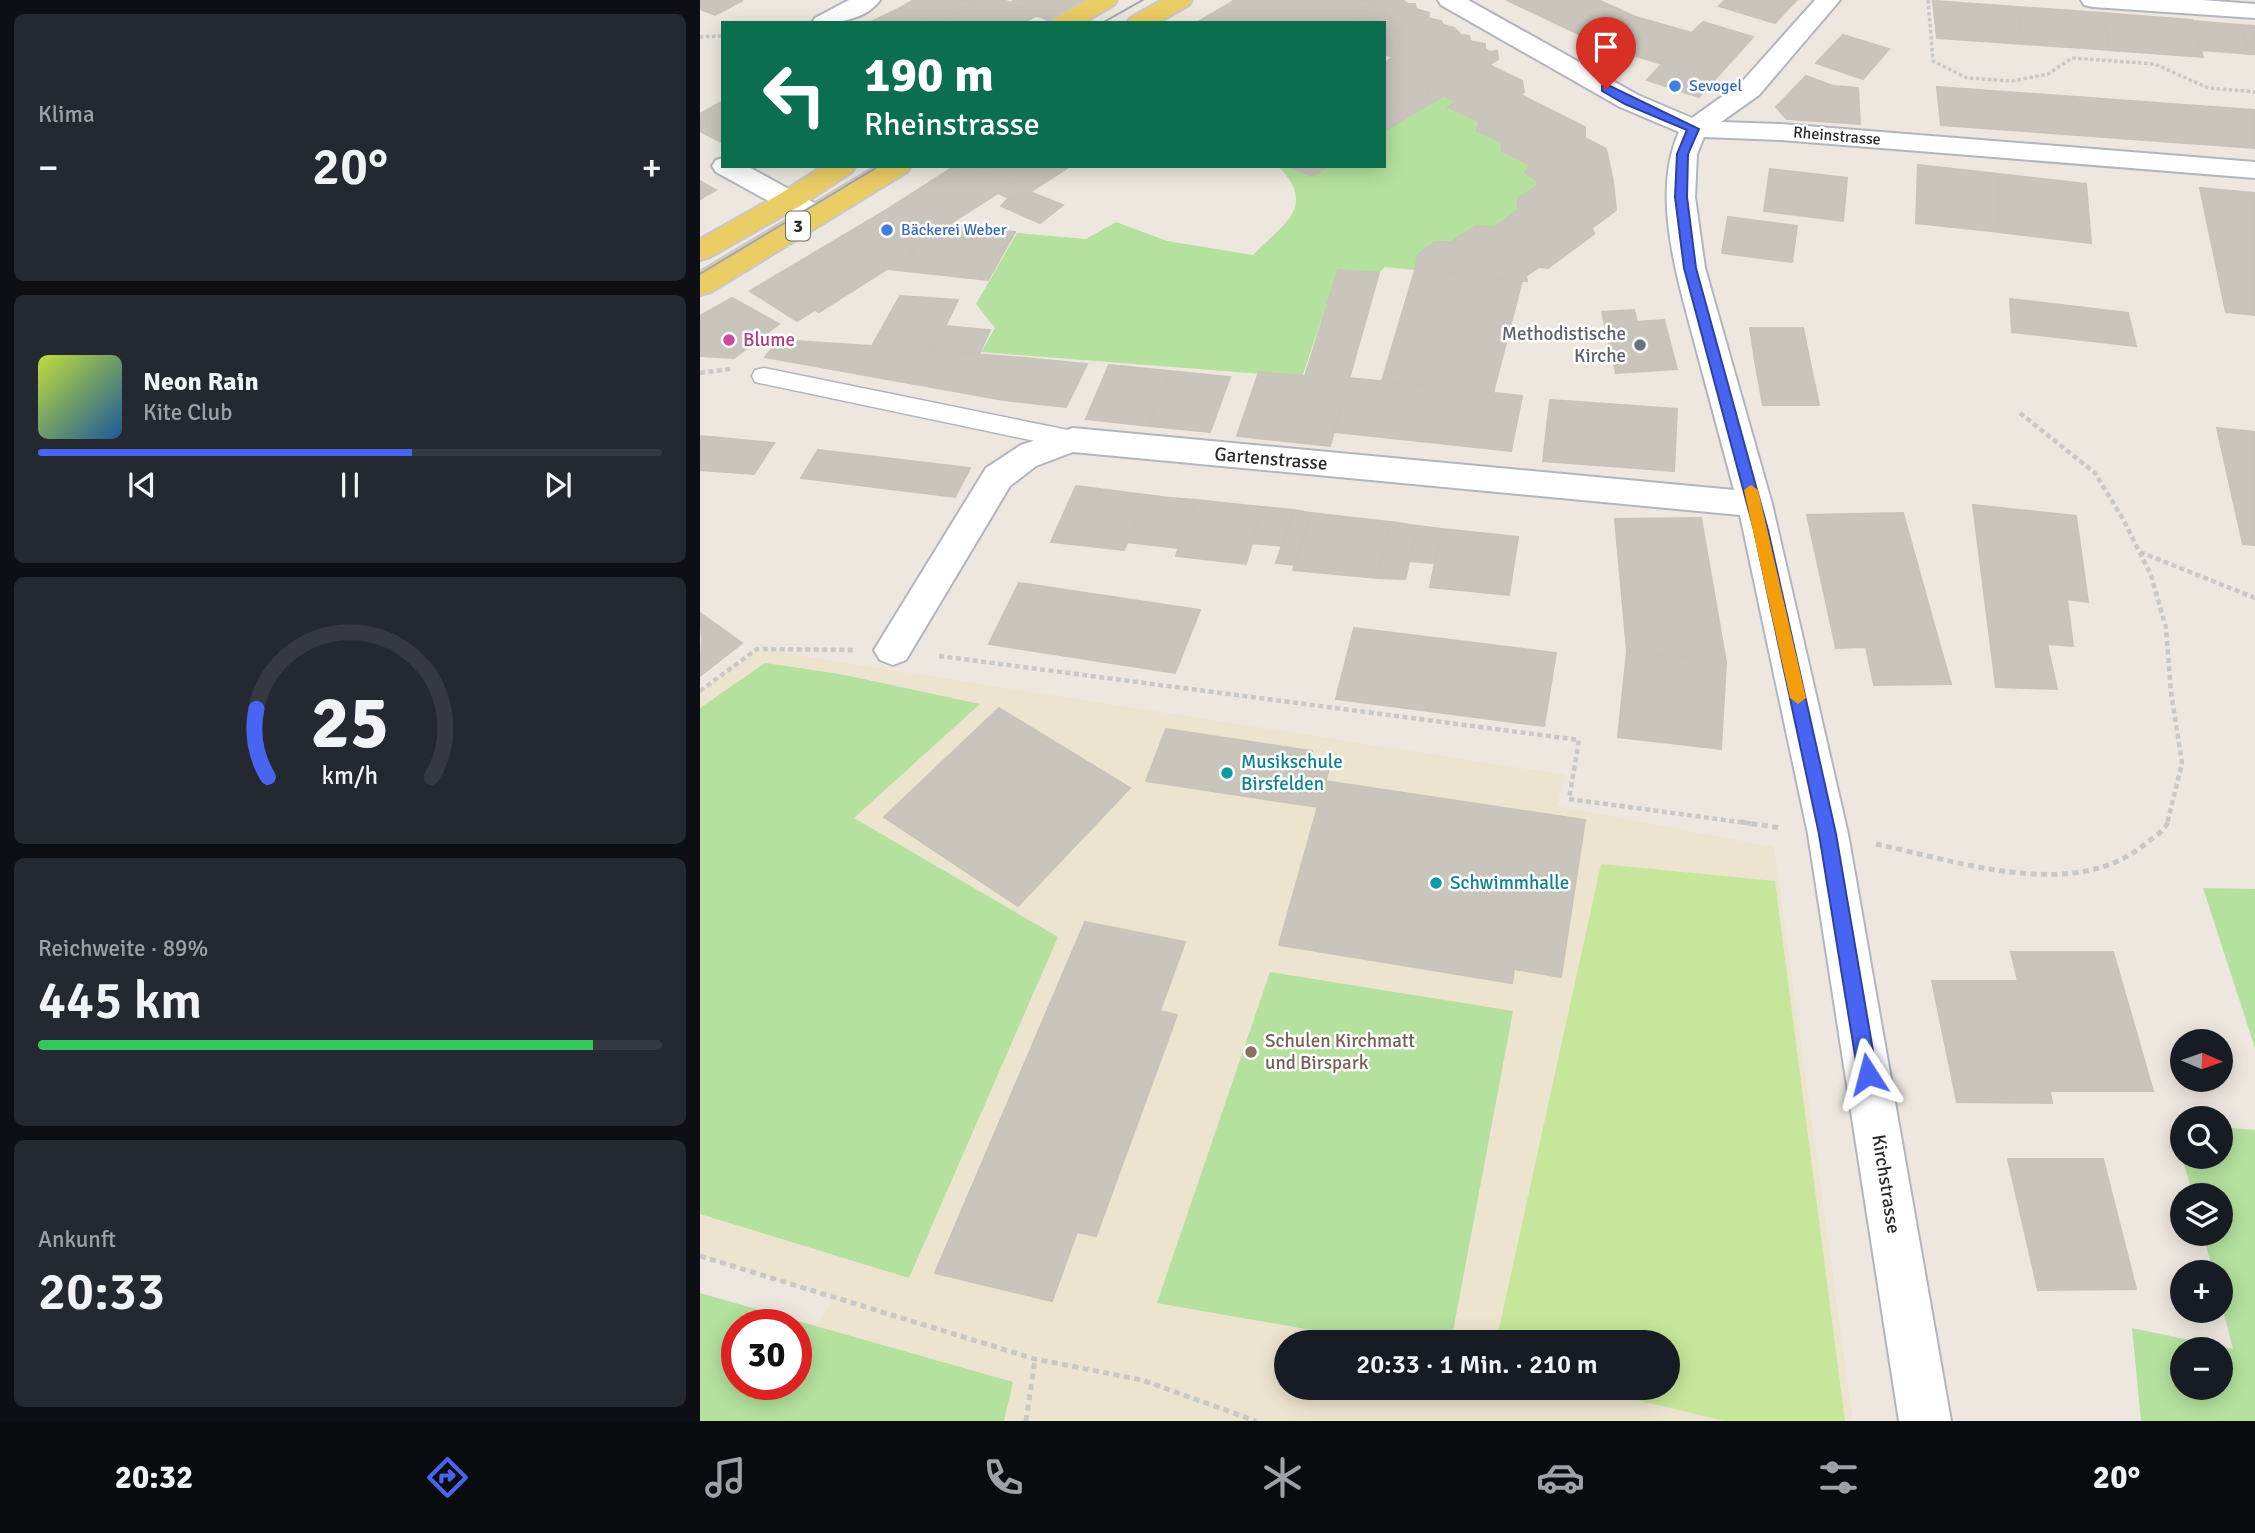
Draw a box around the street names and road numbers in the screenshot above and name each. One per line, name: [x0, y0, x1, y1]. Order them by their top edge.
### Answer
street label: Rheinstrasse: [1792, 122, 1882, 150]
road number: 3: [786, 211, 810, 240]
street label: Gartenstrasse: [1214, 442, 1328, 476]
street label: Kirchstrasse: [1866, 1133, 1906, 1235]

